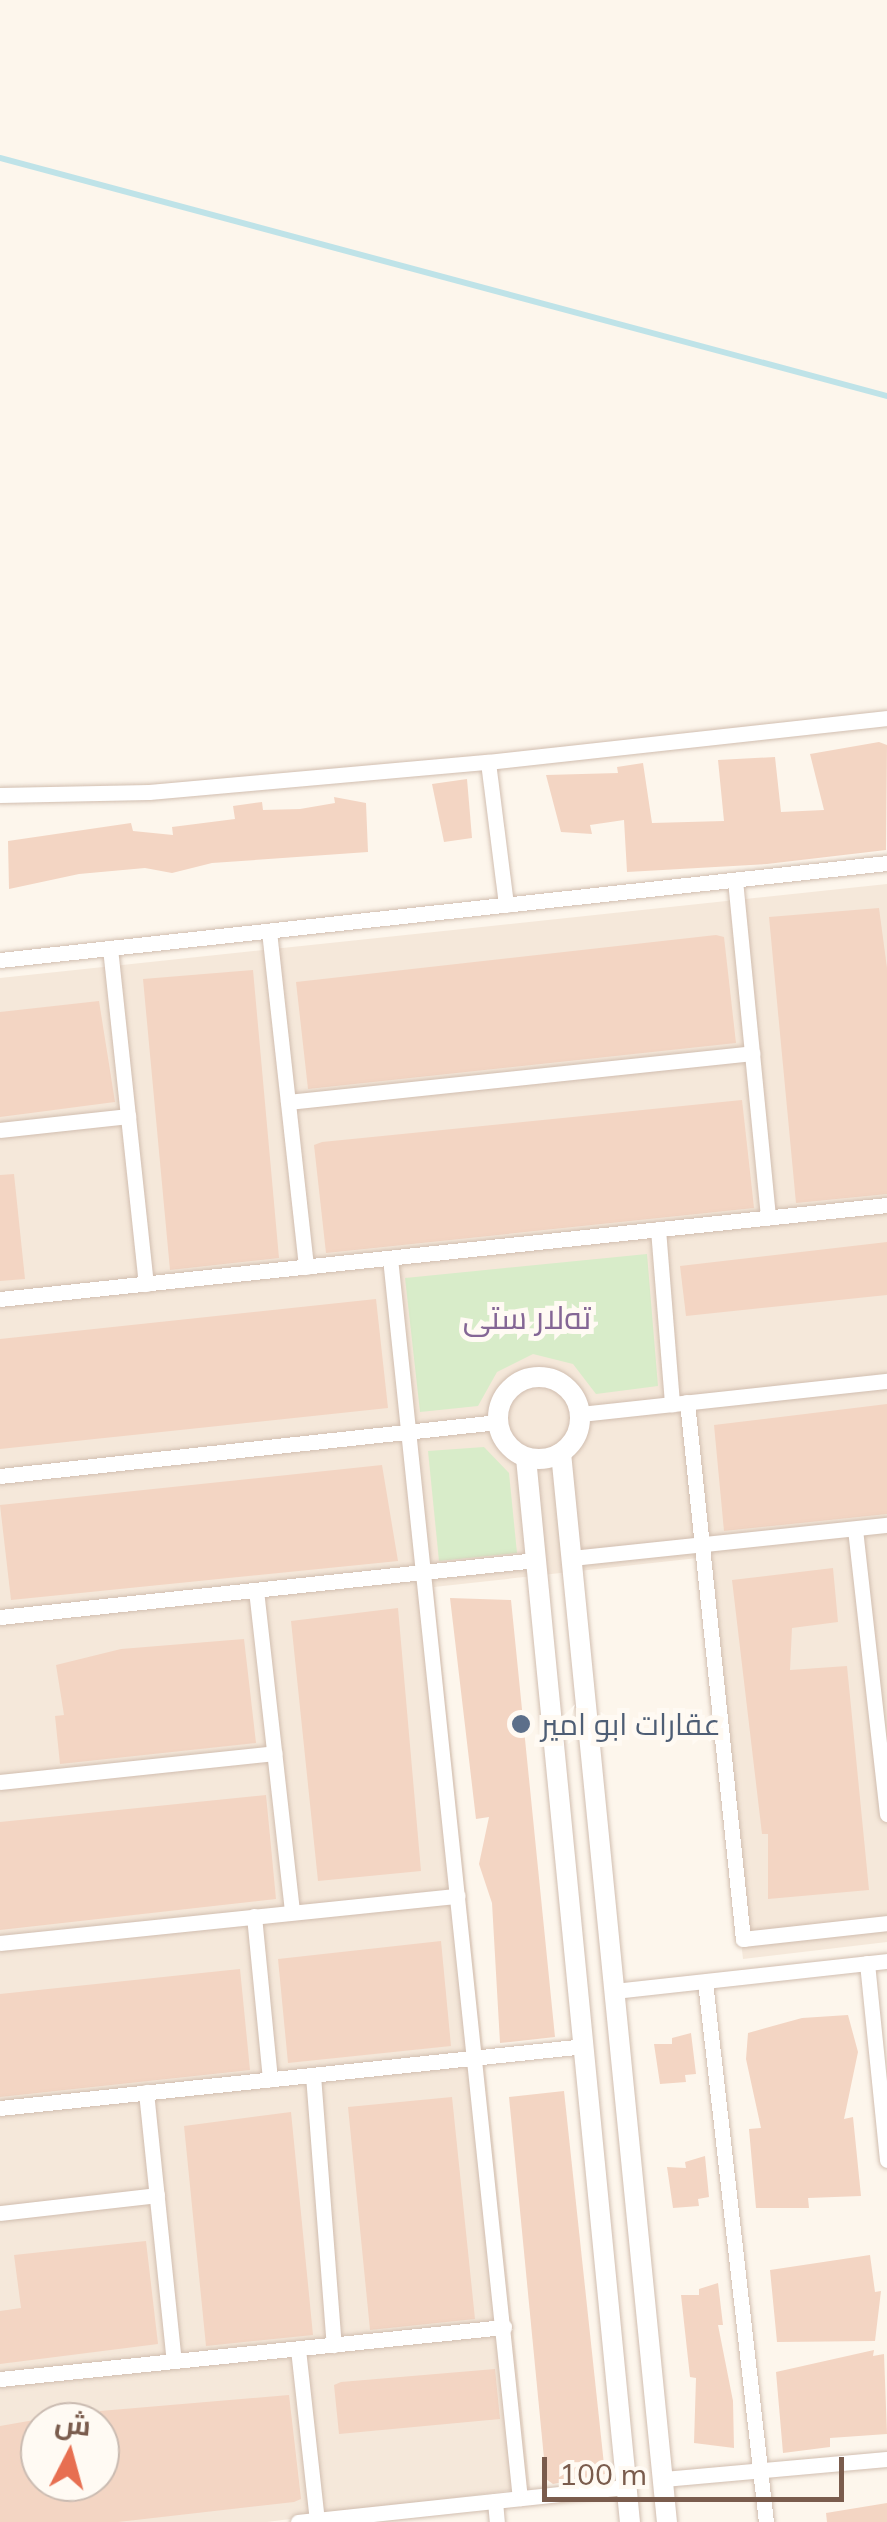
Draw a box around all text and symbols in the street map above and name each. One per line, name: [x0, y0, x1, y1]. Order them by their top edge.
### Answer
district label: ته‌لار ستی: [463, 1298, 591, 1336]
place label: عقارات ابو امير: [541, 1706, 721, 1742]
marker: عقارات ابو امير: [510, 1713, 532, 1735]
north arrow: [20, 2402, 120, 2502]
text: ش: [53, 2404, 93, 2443]
scale bar: [547, 2437, 850, 2499]
text: 100 m: [559, 2455, 647, 2493]

